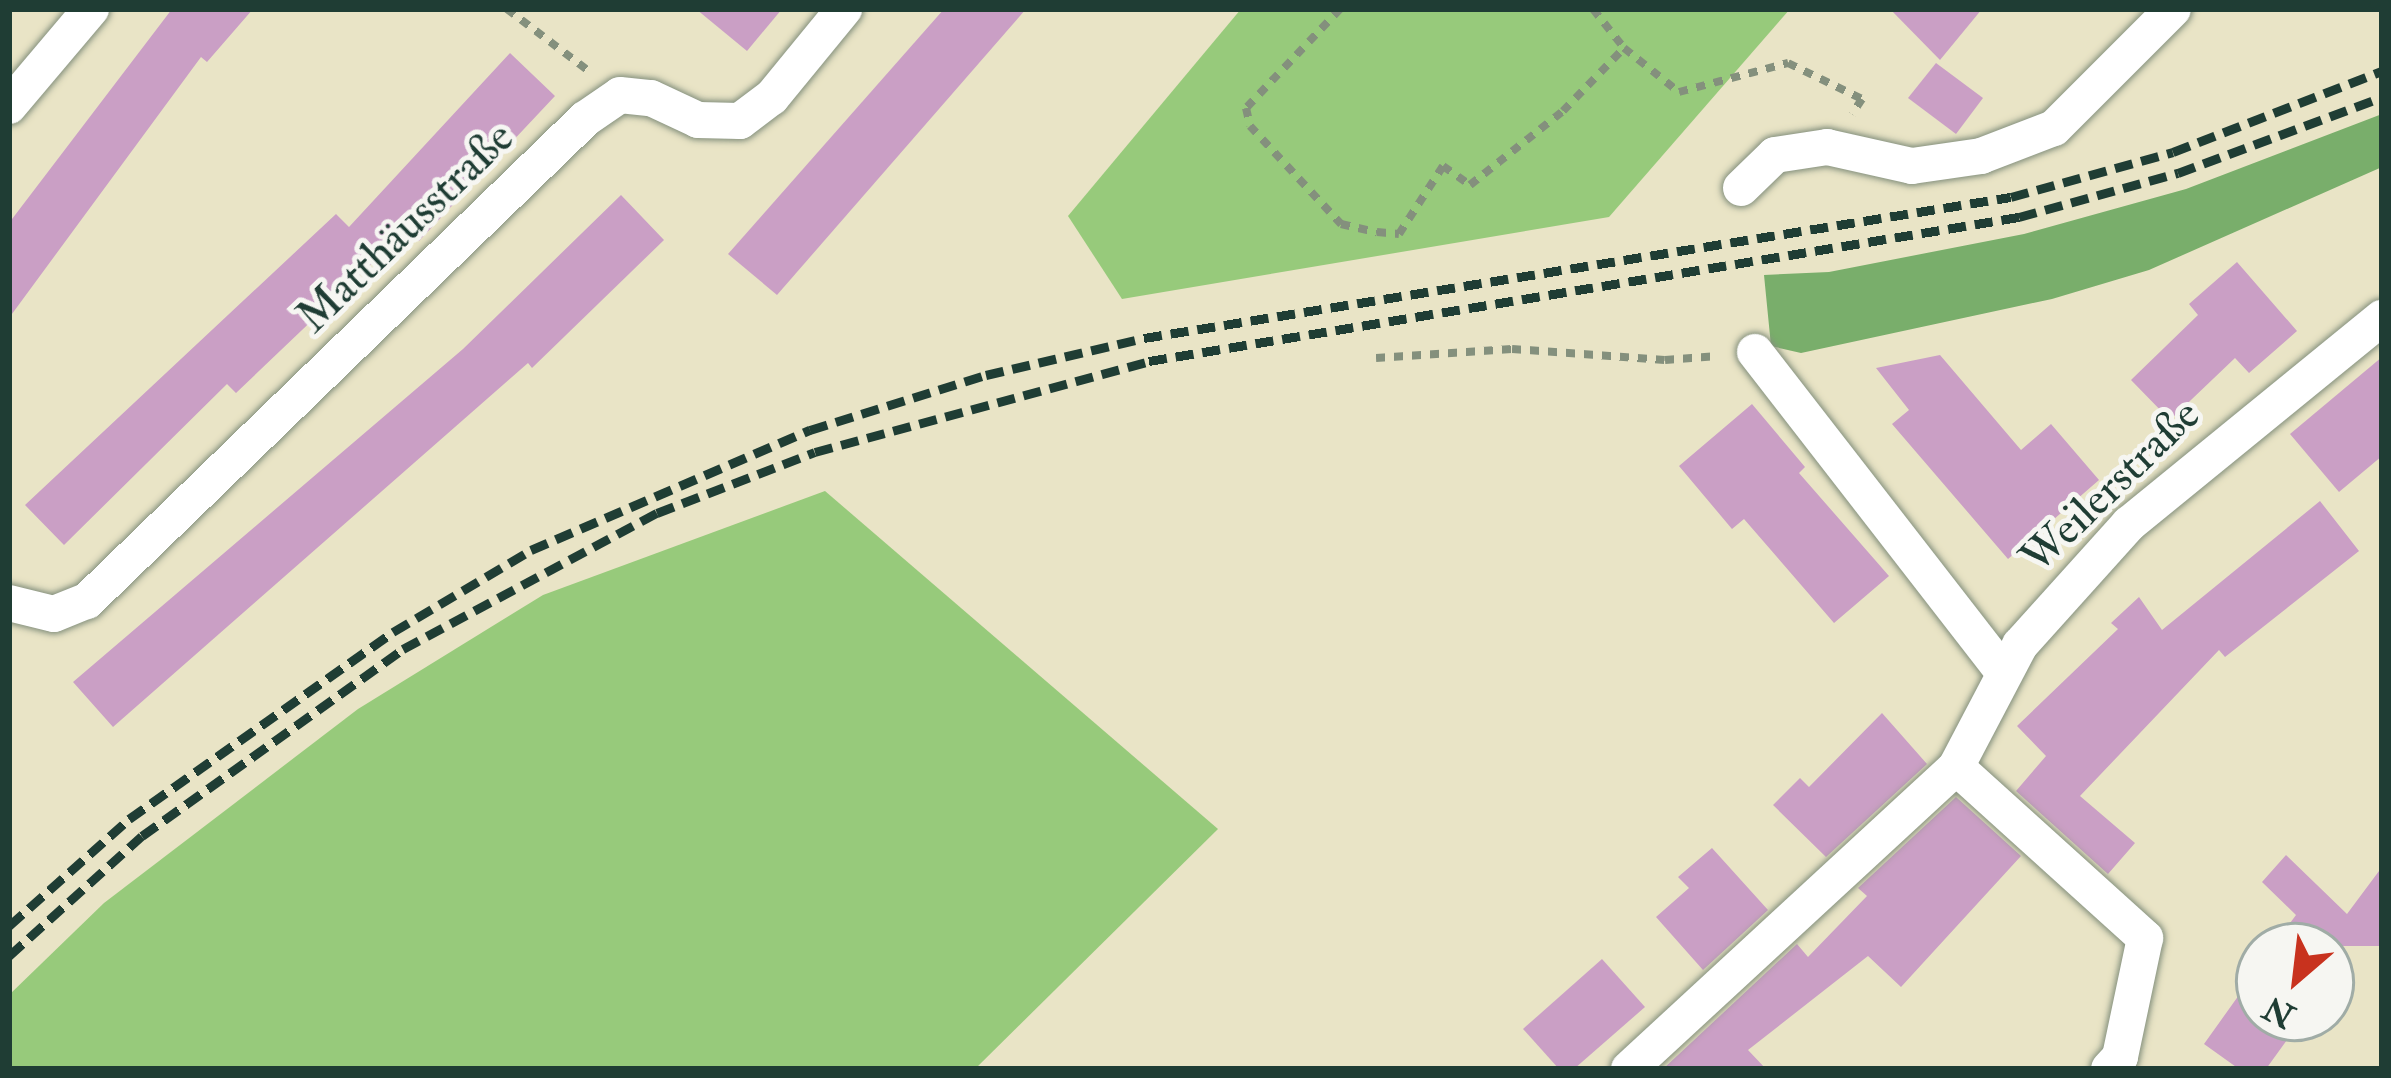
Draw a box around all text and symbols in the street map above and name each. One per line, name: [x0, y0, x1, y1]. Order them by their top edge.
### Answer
street label: Matthäusstraße: [286, 111, 526, 345]
street label: Weilerstraße: [2010, 388, 2212, 586]
north arrow: [2235, 922, 2355, 1042]
text: N: [2257, 987, 2302, 1037]

